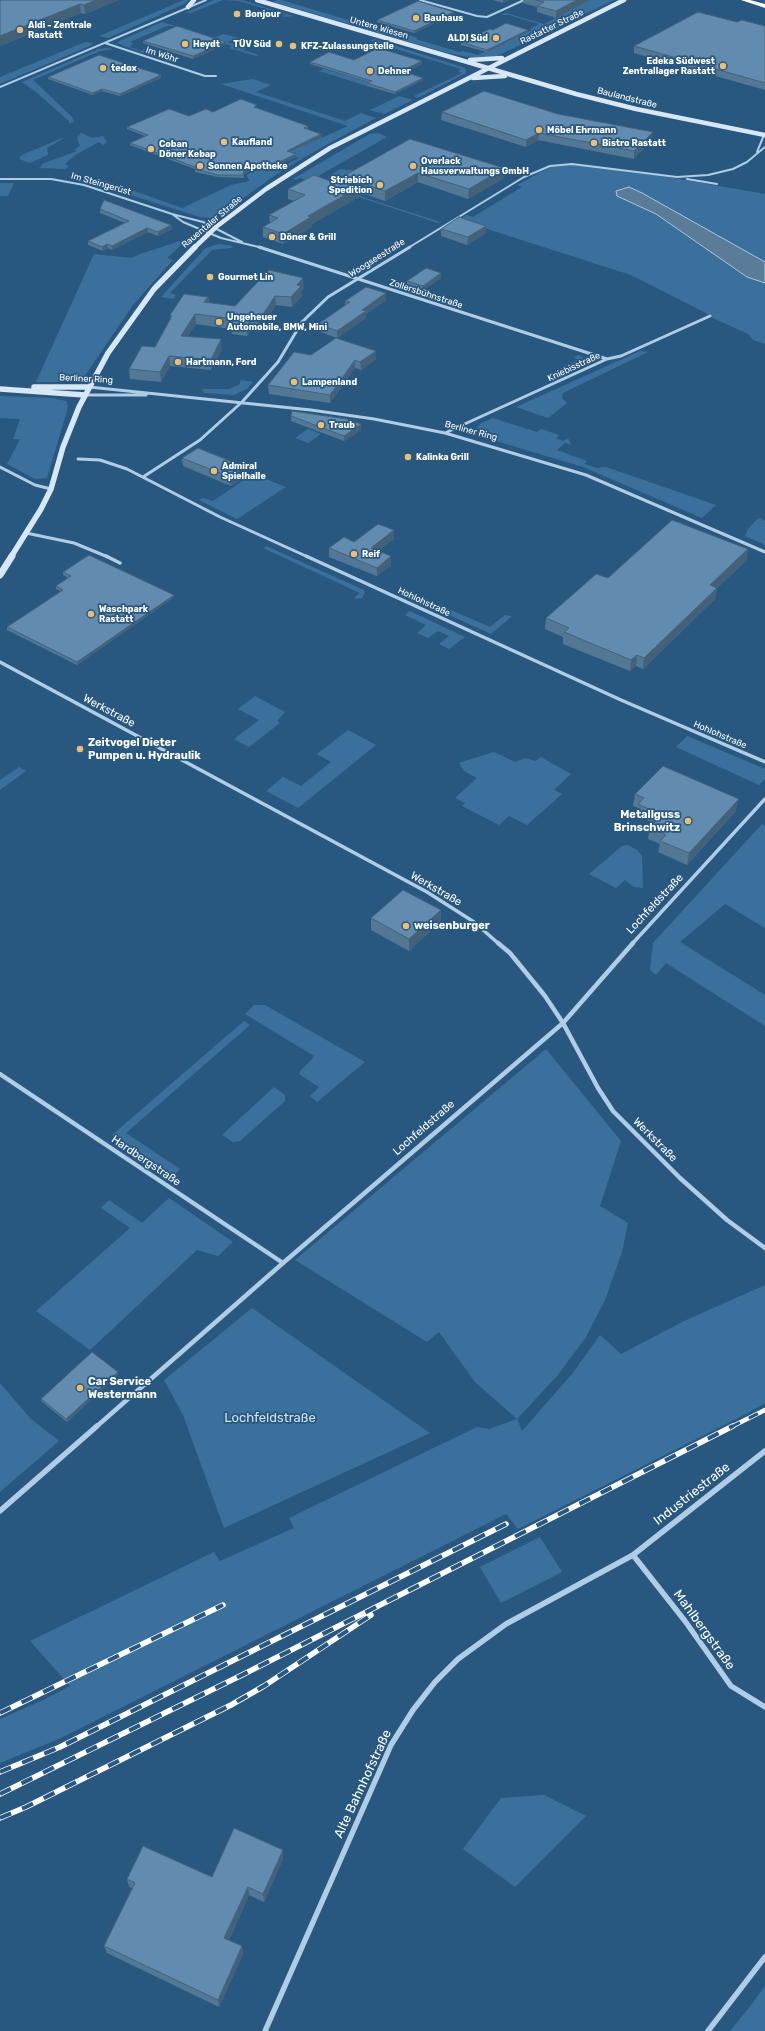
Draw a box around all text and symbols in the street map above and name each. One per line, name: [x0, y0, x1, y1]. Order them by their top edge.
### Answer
street label: Rastatter Straße: [518, 7, 586, 47]
marker: Bonjour: [232, 9, 242, 19]
place label: Bonjour: [245, 9, 281, 19]
marker: Bauhaus: [411, 13, 421, 23]
place label: Bauhaus: [424, 13, 463, 23]
street label: Untere Wiesen: [349, 14, 409, 42]
place label: Aldi - Zentrale Rastatt: [28, 20, 92, 41]
marker: Aldi - Zentrale Rastatt: [15, 25, 25, 35]
place label: ALDI Süd: [447, 33, 488, 43]
marker: ALDI Süd: [491, 33, 501, 43]
marker: Heydt: [180, 39, 190, 49]
place label: Heydt: [193, 39, 220, 49]
place label: TÜV Süd: [233, 39, 271, 49]
marker: TÜV Süd: [274, 39, 284, 49]
marker: KFZ-Zulassungstelle: [288, 41, 298, 51]
place label: KFZ-Zulassungstelle: [301, 41, 394, 51]
street label: Im Wöhr: [144, 45, 180, 65]
place label: Edeka Südwest Zentrallager Rastatt: [623, 56, 715, 77]
marker: Edeka Südwest Zentrallager Rastatt: [718, 61, 728, 71]
marker: tedox: [98, 63, 108, 73]
place label: tedox: [111, 63, 137, 73]
marker: Dehner: [365, 66, 375, 76]
place label: Dehner: [378, 66, 411, 76]
street label: Baulandstraße: [596, 85, 658, 111]
marker: Möbel Ehrmann: [534, 125, 544, 135]
place label: Möbel Ehrmann: [547, 125, 616, 135]
marker: Kaufland: [219, 137, 229, 147]
place label: Kaufland: [232, 137, 272, 147]
marker: Bistro Rastatt: [589, 138, 599, 148]
place label: Bistro Rastatt: [602, 138, 666, 148]
place label: Coban Döner Kebap: [159, 139, 216, 160]
marker: Coban Döner Kebap: [146, 144, 156, 154]
place label: Overlack Hausverwaltungs GmbH: [421, 156, 529, 177]
marker: Sonnen Apotheke: [195, 161, 205, 171]
place label: Sonnen Apotheke: [208, 161, 287, 171]
marker: Overlack Hausverwaltungs GmbH: [408, 161, 418, 171]
street label: Im Steingerüst: [70, 170, 132, 198]
place label: Striebich Spedition: [329, 175, 372, 196]
marker: Striebich Spedition: [375, 180, 385, 190]
street label: Rauentaler Straße: [179, 193, 245, 251]
marker: Döner & Grill: [267, 232, 277, 242]
place label: Döner & Grill: [280, 232, 336, 242]
street label: Woogseestraße: [347, 236, 407, 280]
marker: Gourmet Lin: [205, 272, 215, 282]
place label: Gourmet Lin: [218, 272, 273, 282]
street label: Zollersbühnstraße: [388, 277, 464, 311]
place label: Ungeheuer Automobile, BMW, Mini: [227, 312, 327, 333]
marker: Ungeheuer Automobile, BMW, Mini: [214, 317, 224, 327]
street label: Kniebisstraße: [546, 350, 602, 384]
marker: Hartmann, Ford: [173, 357, 183, 367]
place label: Hartmann, Ford: [186, 357, 257, 367]
street label: Berliner Ring: [59, 372, 113, 386]
marker: Lampenland: [289, 377, 299, 387]
place label: Lampenland: [302, 377, 357, 387]
street label: Berliner Ring: [444, 419, 498, 443]
marker: Traub: [316, 420, 326, 430]
place label: Traub: [329, 420, 355, 430]
marker: Kalinka Grill: [403, 452, 413, 462]
place label: Kalinka Grill: [416, 452, 469, 462]
place label: Admiral Spielhalle: [222, 461, 266, 482]
marker: Admiral Spielhalle: [209, 466, 219, 476]
marker: Reif: [349, 549, 359, 559]
place label: Reif: [362, 549, 380, 559]
street label: Hohlohstraße: [396, 585, 452, 619]
place label: Waschpark Rastatt: [99, 604, 148, 625]
marker: Waschpark Rastatt: [86, 609, 96, 619]
street label: Werkstraße: [81, 692, 137, 730]
street label: Hohlohstraße: [692, 719, 748, 751]
place label: Zeitvogel Dieter Pumpen u. Hydraulik: [88, 736, 201, 762]
marker: Zeitvogel Dieter Pumpen u. Hydraulik: [75, 744, 85, 754]
place label: Metallguss Brinschwitz: [614, 808, 680, 834]
marker: Metallguss Brinschwitz: [683, 816, 693, 826]
street label: Werkstraße: [408, 869, 464, 909]
street label: Lochfeldstraße: [624, 871, 686, 937]
place label: weisenburger: [414, 919, 490, 933]
marker: weisenburger: [401, 921, 411, 931]
street label: Lochfeldstraße: [391, 1098, 457, 1158]
street label: Werkstraße: [630, 1115, 680, 1165]
street label: Hardbergstraße: [109, 1133, 183, 1189]
place label: Car Service Westermann: [88, 1375, 157, 1401]
marker: Car Service Westermann: [75, 1383, 85, 1393]
park label: Lochfeldstraße: [224, 1410, 316, 1426]
street label: Industriestraße: [651, 1459, 733, 1529]
street label: Mahlbergstraße: [670, 1587, 738, 1673]
street label: Alte Bahnhofstraße: [331, 1727, 395, 1841]

